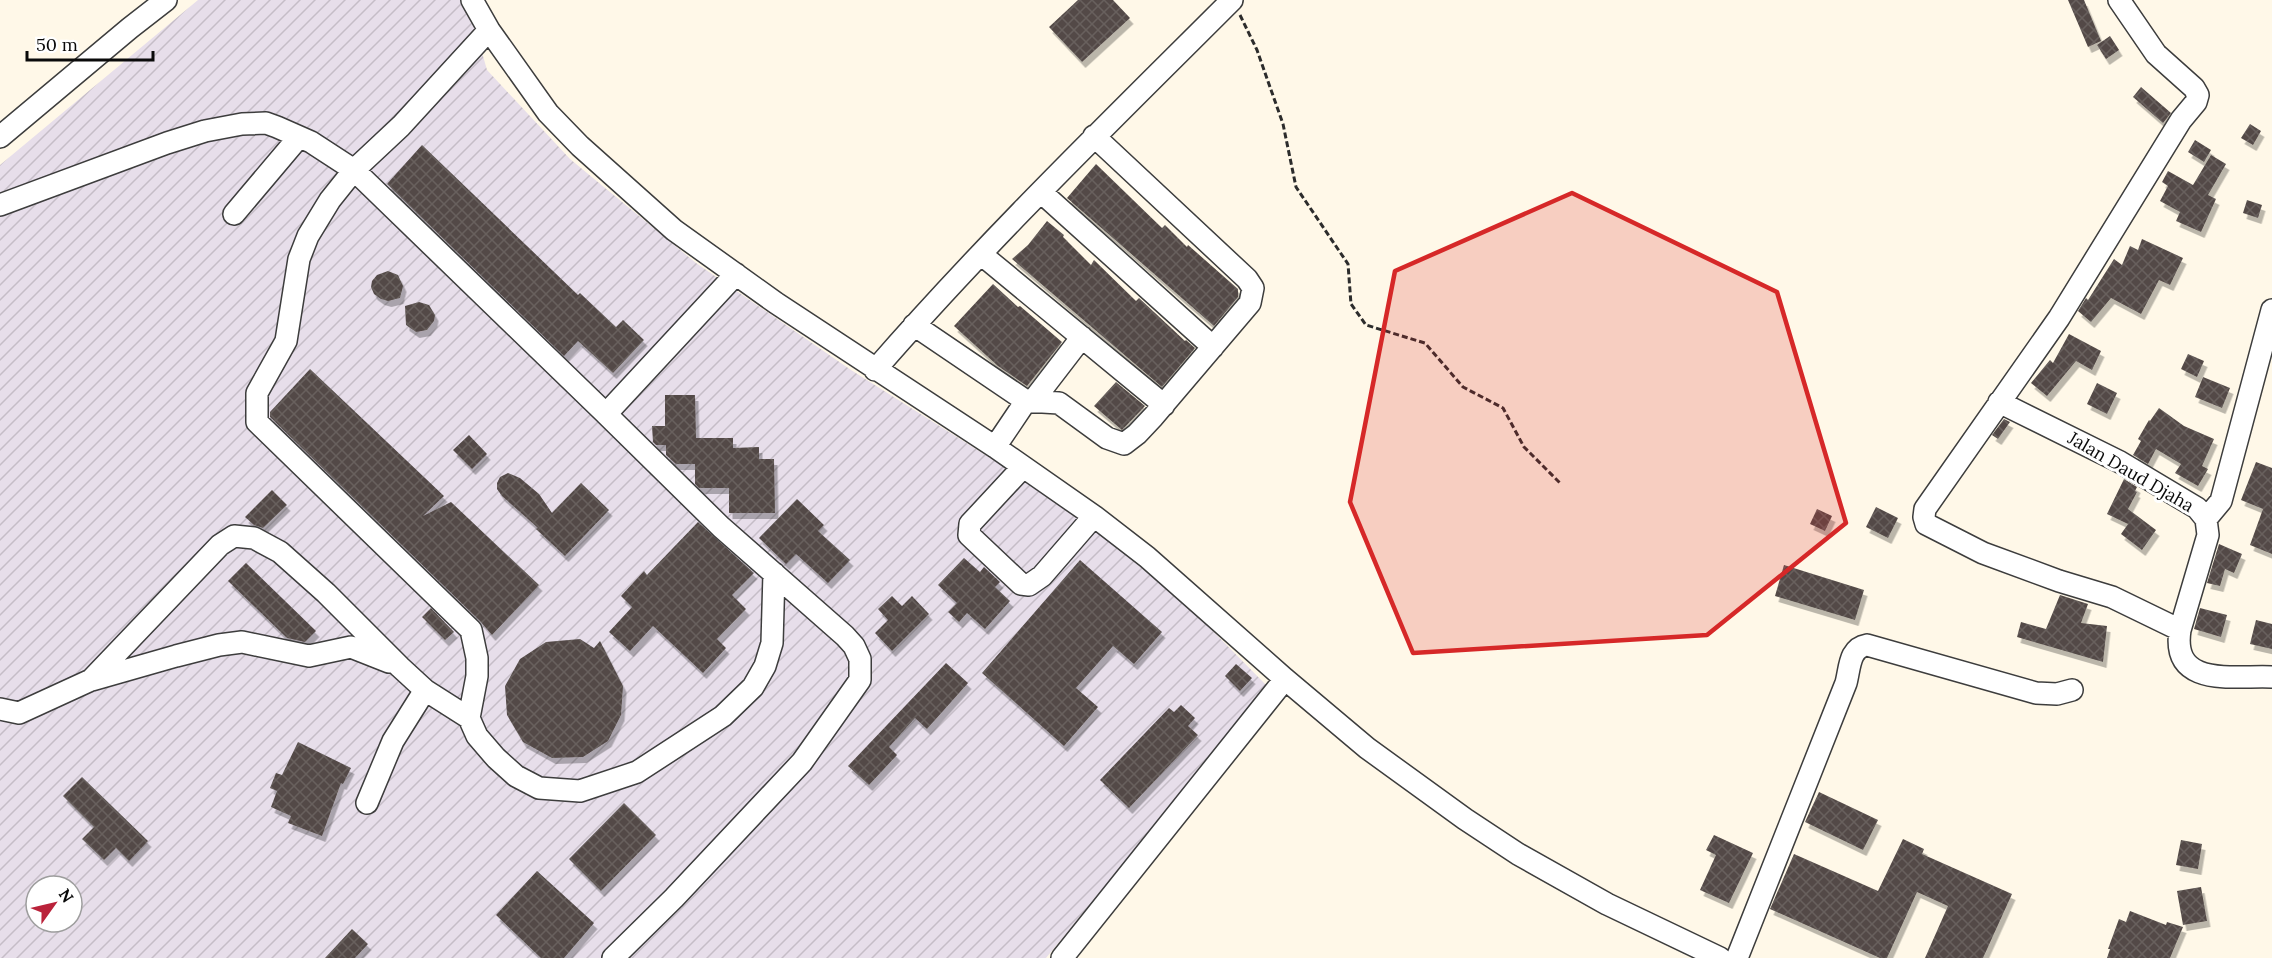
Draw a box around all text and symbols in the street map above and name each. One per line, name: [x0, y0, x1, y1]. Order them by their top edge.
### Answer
scale bar: [27, 24, 153, 62]
text: 50 m: [36, 33, 78, 56]
street label: Jalan Daud Djaha: [2063, 426, 2198, 517]
north arrow: [24, 874, 84, 934]
text: N: [55, 885, 78, 906]

